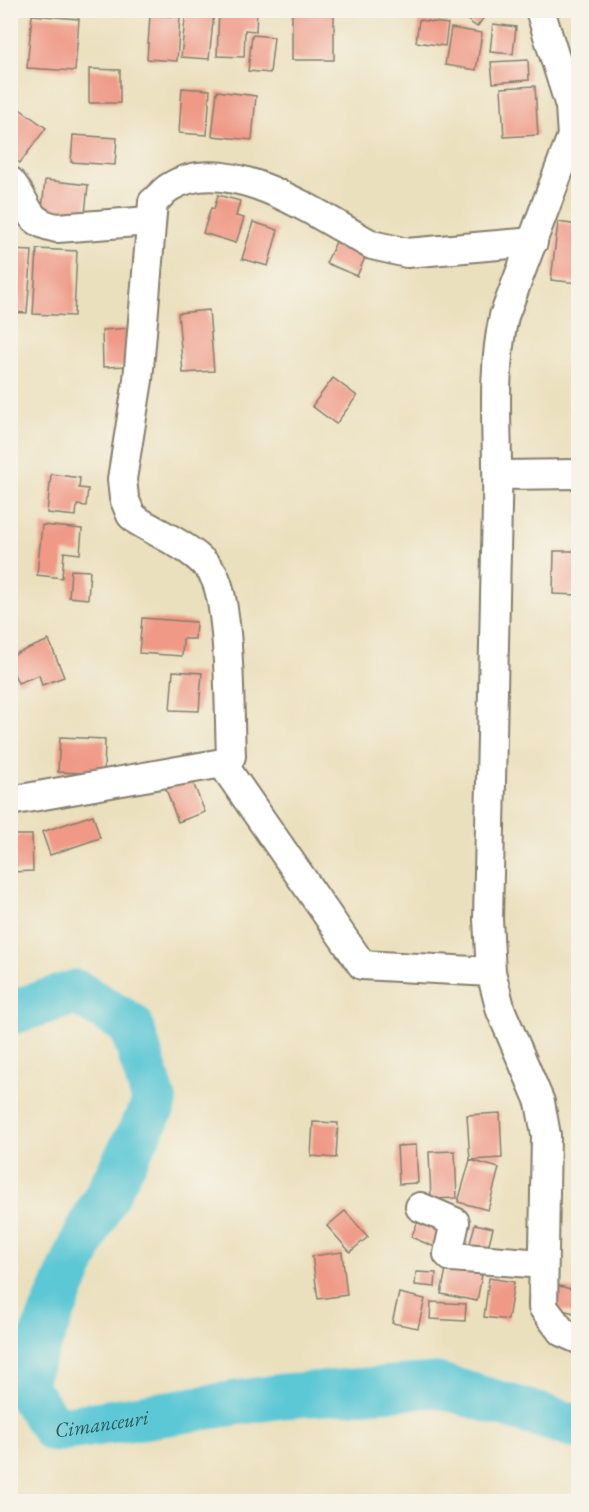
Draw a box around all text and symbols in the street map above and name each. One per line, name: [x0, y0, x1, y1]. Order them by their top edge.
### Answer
water label: Cimanceuri: [53, 1403, 151, 1443]

